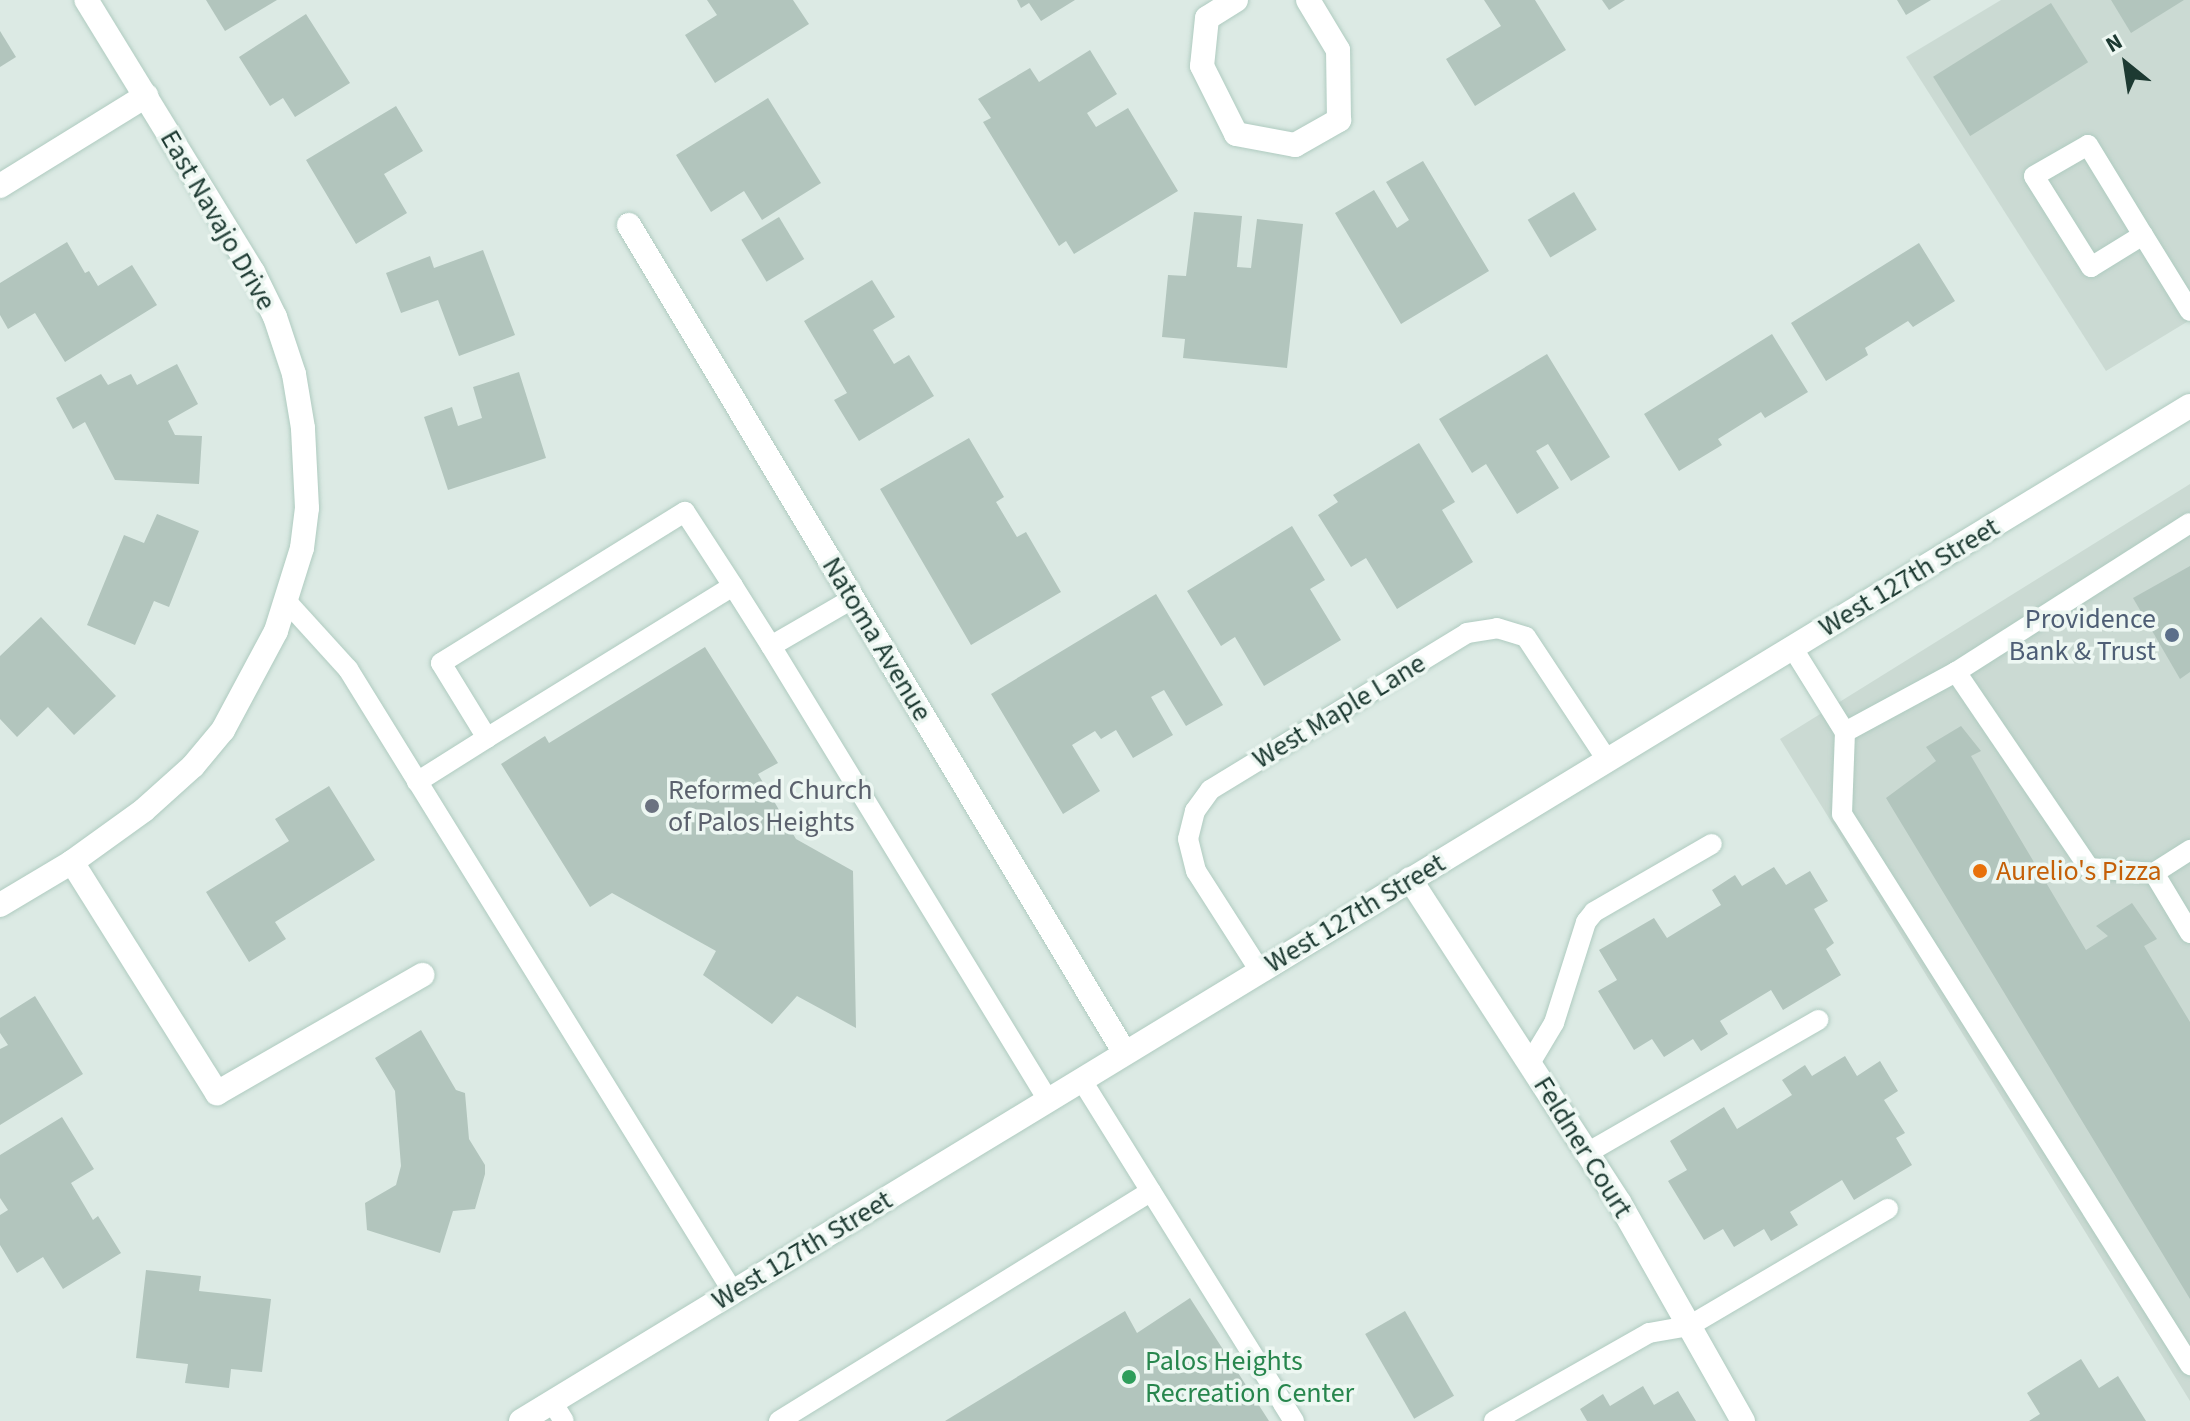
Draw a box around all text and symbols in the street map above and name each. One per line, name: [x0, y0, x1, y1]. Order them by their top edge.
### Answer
north arrow: [2086, 24, 2166, 104]
text: N: [2100, 26, 2128, 61]
street label: East Navajo Drive: [153, 124, 283, 316]
street label: West 127th Street: [1813, 510, 2005, 644]
street label: Natoma Avenue: [815, 551, 939, 727]
place label: Providence Bank & Trust: [2009, 602, 2156, 668]
marker: Providence Bank & Trust: [2163, 626, 2181, 644]
street label: West Maple Lane: [1246, 646, 1432, 776]
place label: Reformed Church of Palos Heights: [668, 773, 872, 839]
marker: Reformed Church of Palos Heights: [643, 797, 661, 815]
street label: West 127th Street: [1259, 846, 1451, 980]
place label: Aurelio's Pizza: [1996, 854, 2162, 888]
marker: Aurelio's Pizza: [1971, 862, 1989, 880]
street label: Feldner Court: [1526, 1070, 1640, 1224]
street label: West 127th Street: [706, 1183, 898, 1317]
place label: Palos Heights Recreation Center: [1145, 1344, 1354, 1410]
marker: Palos Heights Recreation Center: [1120, 1368, 1138, 1386]

